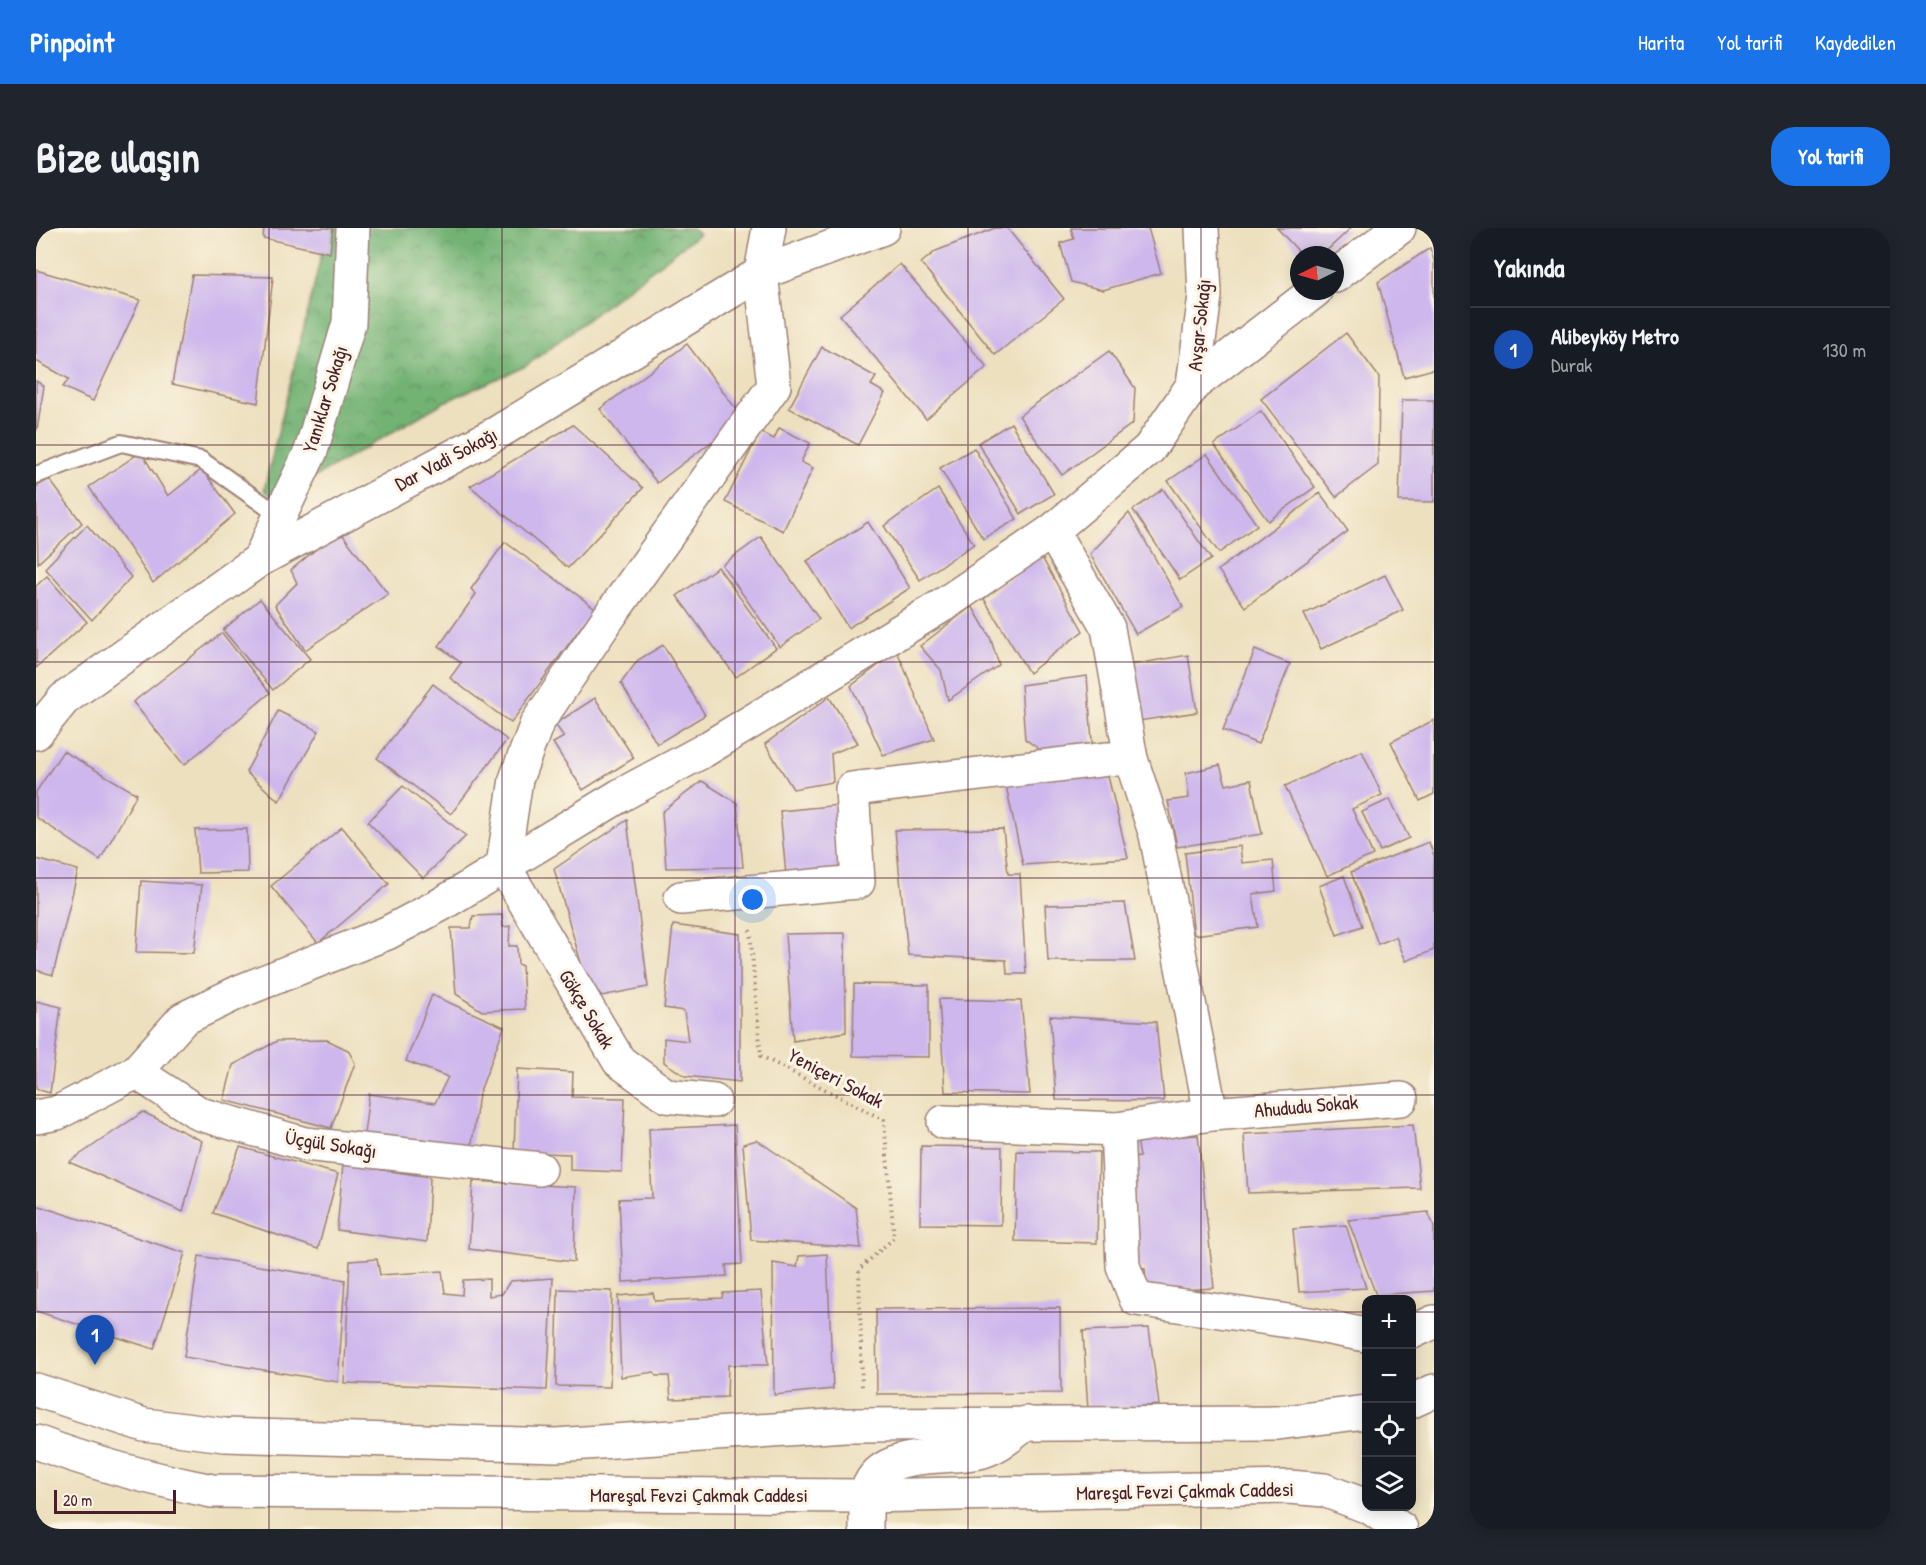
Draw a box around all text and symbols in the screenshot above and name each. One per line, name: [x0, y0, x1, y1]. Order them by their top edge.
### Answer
text: Pinpoint: [30, 23, 114, 61]
text: Harita: [1638, 28, 1684, 57]
text: Yol tarifi: [1717, 28, 1782, 57]
text: Kaydedilen: [1815, 28, 1896, 57]
button: Yol tarifi: [1771, 127, 1890, 186]
text: Bize ulaşın: [36, 128, 200, 185]
north arrow: [1290, 246, 1344, 300]
text: Yakında: [1494, 250, 1564, 285]
street label: Avşar Sokağı: [1180, 278, 1217, 372]
text: Alibeyköy Metro: [1551, 321, 1679, 351]
text: 1: [1510, 336, 1517, 363]
text: 130 m: [1823, 336, 1866, 363]
street label: Yanıklar Sokağı: [295, 342, 354, 456]
text: Durak: [1551, 351, 1592, 378]
street label: Dar Vadi Sokağı: [390, 420, 502, 497]
your location: [738, 885, 767, 914]
street label: Gökçe Sokak: [553, 964, 622, 1053]
street label: Yeniçeri Sokak: [784, 1041, 889, 1114]
street label: Ahududu Sokak: [1253, 1088, 1359, 1123]
street label: Üçgül Sokağı: [283, 1123, 379, 1164]
map controls: [1362, 1295, 1416, 1511]
button: +: [1362, 1295, 1416, 1349]
pin: 1: [76, 1316, 114, 1365]
button: −: [1362, 1349, 1416, 1403]
button: locate: [1362, 1403, 1416, 1457]
button: layers: [1362, 1457, 1416, 1511]
street label: Mareşal Fevzi Çakmak Caddesi: [1076, 1475, 1294, 1506]
street label: Mareşal Fevzi Çakmak Caddesi: [590, 1481, 808, 1508]
scale bar: [54, 1487, 176, 1514]
text: 20 m: [63, 1489, 92, 1511]

